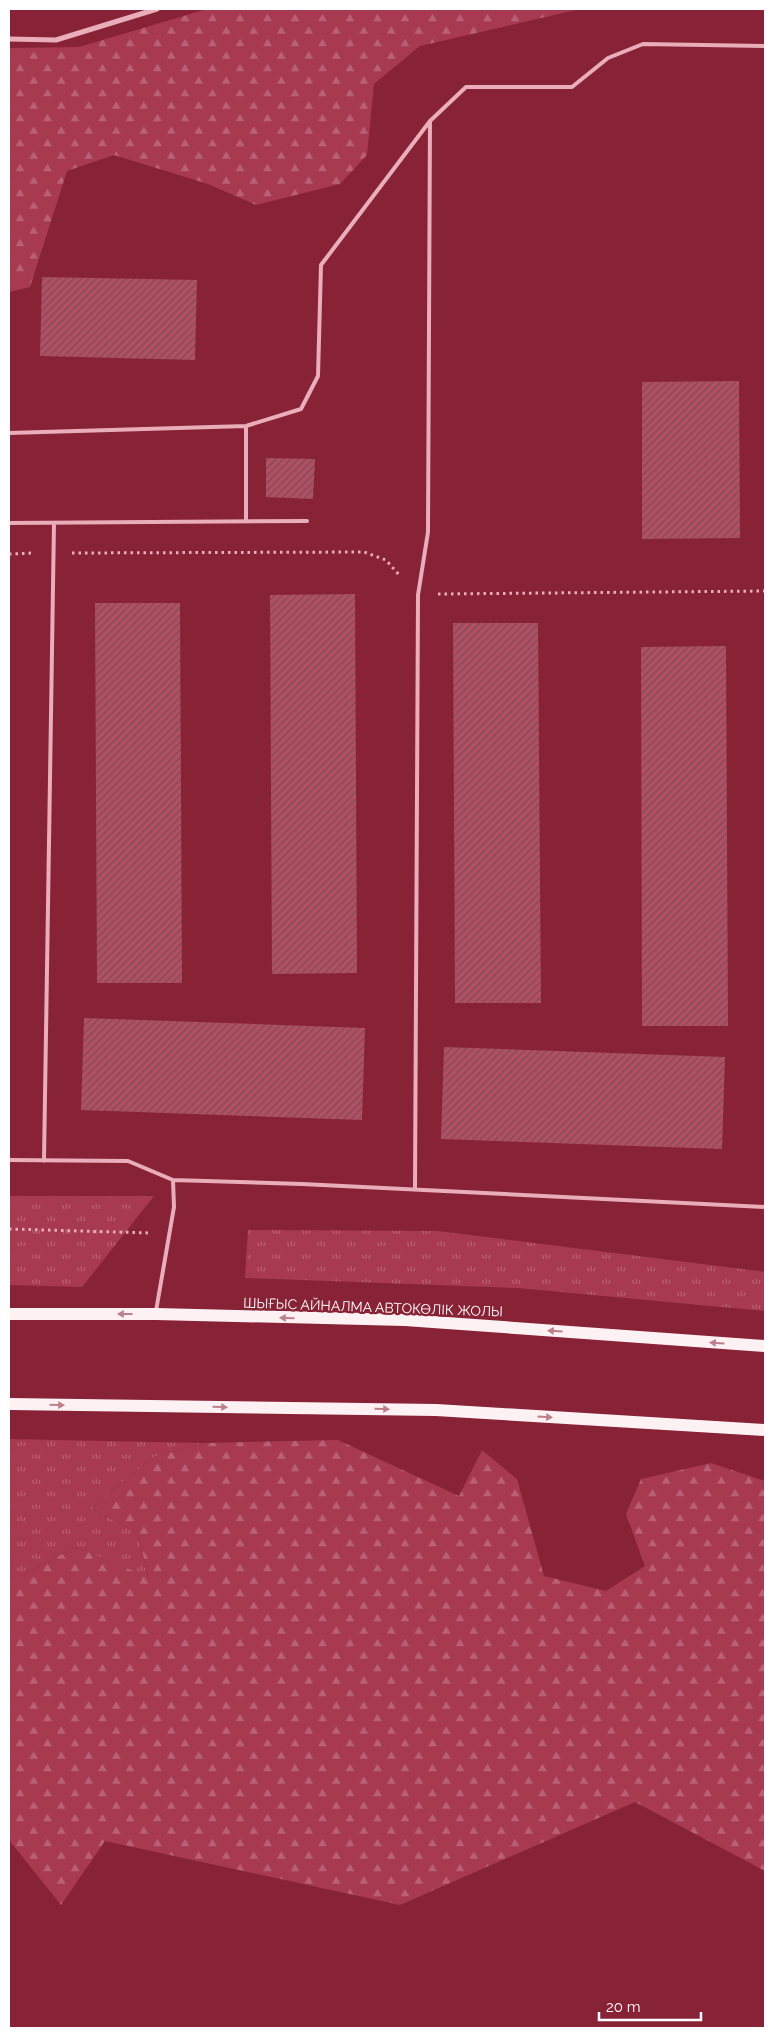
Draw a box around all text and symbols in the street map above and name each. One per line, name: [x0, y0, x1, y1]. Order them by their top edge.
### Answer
street label: ШЫҒЫС АЙНАЛМА АВТОКӨЛІК ЖОЛЫ: [243, 1293, 503, 1320]
one-way arrow: [117, 1310, 133, 1318]
one-way arrow: [279, 1313, 295, 1321]
one-way arrow: [546, 1327, 562, 1335]
one-way arrow: [708, 1338, 724, 1346]
one-way arrow: [50, 1401, 66, 1409]
one-way arrow: [212, 1403, 228, 1411]
one-way arrow: [375, 1405, 391, 1413]
one-way arrow: [537, 1413, 553, 1421]
scale bar: [599, 1990, 702, 2022]
text: 20 m: [606, 1998, 641, 2016]

